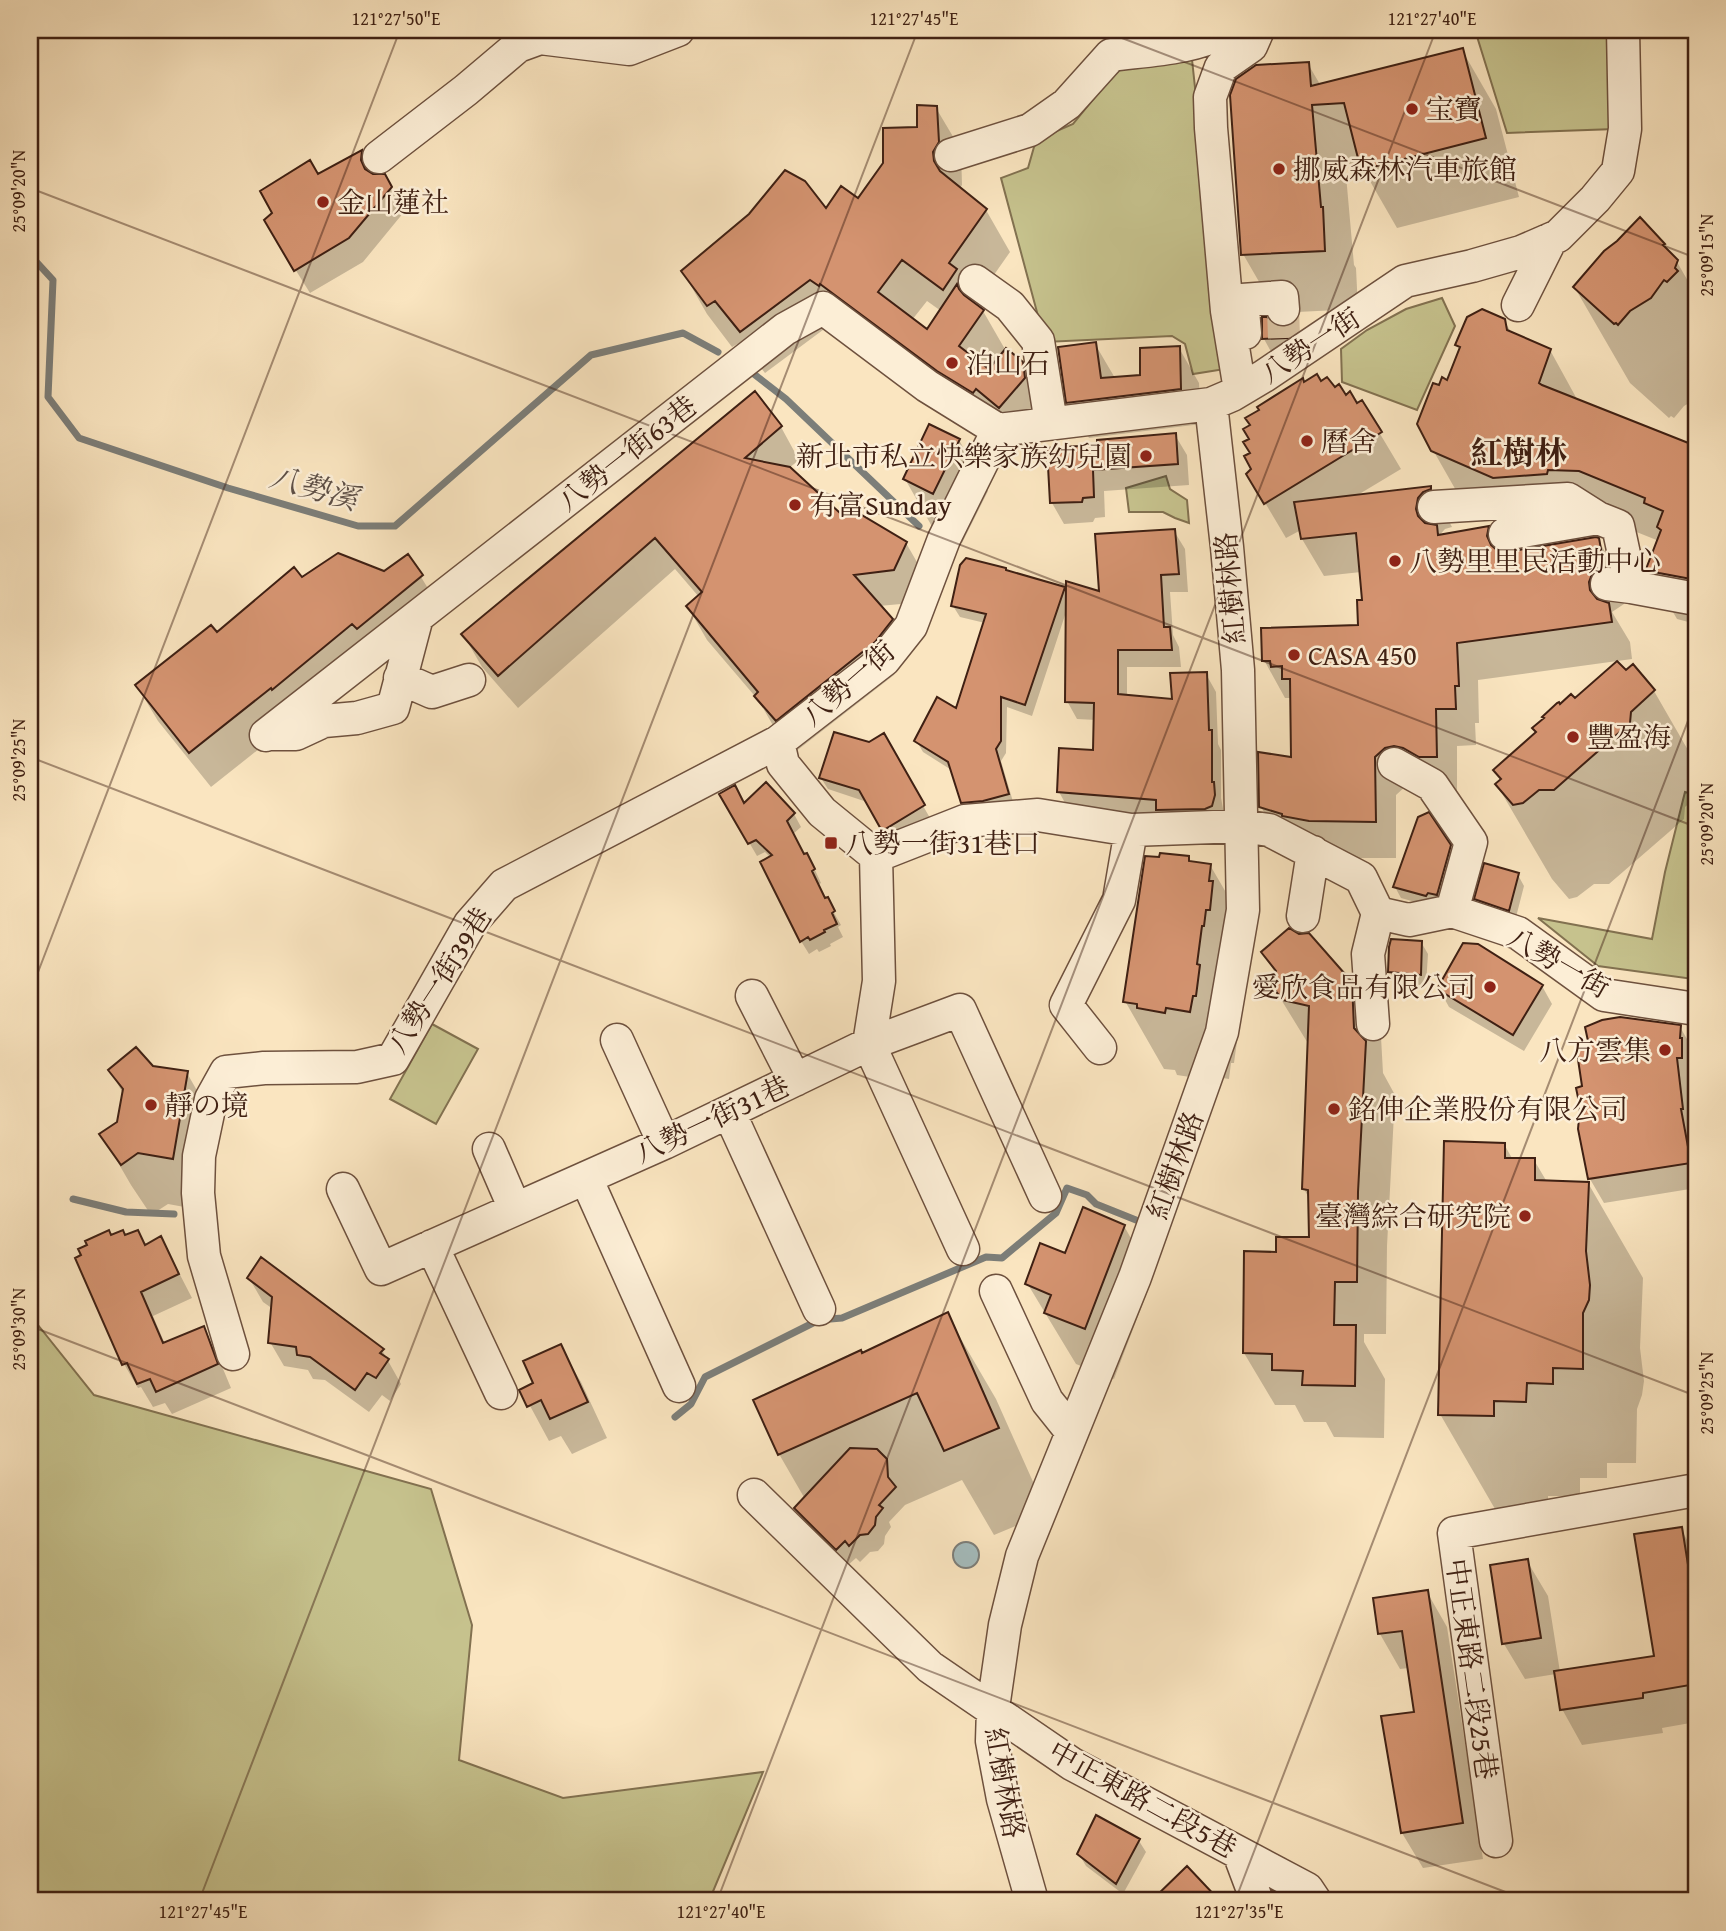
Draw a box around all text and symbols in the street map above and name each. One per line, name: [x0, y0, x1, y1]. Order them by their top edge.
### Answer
text: 121°27'50"E: [352, 5, 440, 32]
text: 121°27'45"E: [870, 5, 958, 32]
text: 121°27'40"E: [1388, 5, 1476, 32]
place label: 宝寶: [1426, 88, 1482, 129]
marker: 宝寶: [1404, 101, 1420, 117]
place label: 挪威森林汽車旅館: [1293, 148, 1517, 189]
text: 25°09'20"N: [5, 149, 32, 232]
marker: 挪威森林汽車旅館: [1271, 161, 1287, 177]
place label: 金山蓮社: [337, 181, 449, 222]
marker: 金山蓮社: [315, 194, 331, 210]
text: 25°09'15"N: [1693, 213, 1720, 296]
street label: 八勢一街: [1252, 297, 1368, 392]
place label: 泊山石: [966, 342, 1050, 383]
marker: 泊山石: [944, 355, 960, 371]
street label: 八勢一街63巷: [548, 385, 705, 520]
place label: 曆舍: [1321, 420, 1377, 461]
district label: 紅樹林: [1471, 429, 1567, 476]
marker: 曆舍: [1299, 433, 1315, 449]
place label: 新北市私立快樂家族幼兒園: [796, 435, 1132, 476]
marker: 新北市私立快樂家族幼兒園: [1138, 448, 1154, 464]
water label: 八勢溪: [265, 453, 366, 521]
place label: 有富Sunday: [809, 484, 952, 525]
marker: 有富Sunday: [787, 497, 803, 513]
street label: 紅樹林路: [1204, 530, 1255, 646]
place label: 八勢里里民活動中心: [1409, 540, 1661, 581]
marker: 八勢里里民活動中心: [1387, 553, 1403, 569]
street label: 八勢一街: [792, 630, 903, 735]
place label: CASA 450: [1308, 634, 1417, 675]
marker: CASA 450: [1286, 647, 1302, 663]
place label: 豐盈海: [1587, 716, 1671, 757]
text: 25°09'25"N: [5, 718, 32, 801]
marker: 豐盈海: [1565, 729, 1581, 745]
text: 25°09'20"N: [1693, 782, 1720, 865]
place label: 八勢一街31巷口: [845, 822, 1040, 863]
marker: 八勢一街31巷口: [823, 835, 839, 851]
street label: 八勢一街39巷: [376, 899, 501, 1061]
street label: 八勢一街: [1500, 916, 1618, 1007]
place label: 愛欣食品有限公司: [1252, 966, 1476, 1007]
marker: 愛欣食品有限公司: [1482, 979, 1498, 995]
place label: 八方雲集: [1539, 1029, 1651, 1070]
marker: 八方雲集: [1657, 1042, 1673, 1058]
street label: 八勢一街31巷: [627, 1065, 796, 1172]
place label: 靜の境: [165, 1084, 249, 1125]
place label: 銘伸企業股份有限公司: [1348, 1088, 1628, 1129]
marker: 靜の境: [143, 1097, 159, 1113]
marker: 銘伸企業股份有限公司: [1326, 1101, 1342, 1117]
street label: 紅樹林路: [1136, 1105, 1213, 1224]
place label: 臺灣綜合研究院: [1315, 1195, 1511, 1236]
marker: 臺灣綜合研究院: [1517, 1208, 1533, 1224]
text: 25°09'30"N: [5, 1287, 32, 1370]
text: 25°09'25"N: [1693, 1351, 1720, 1434]
street label: 中正東路二段25巷: [1437, 1556, 1508, 1782]
street label: 紅樹林路: [976, 1724, 1035, 1842]
street label: 中正東路二段5巷: [1042, 1730, 1245, 1867]
text: 121°27'45"E: [159, 1898, 247, 1925]
text: 121°27'40"E: [677, 1898, 765, 1925]
text: 121°27'35"E: [1195, 1898, 1283, 1925]

